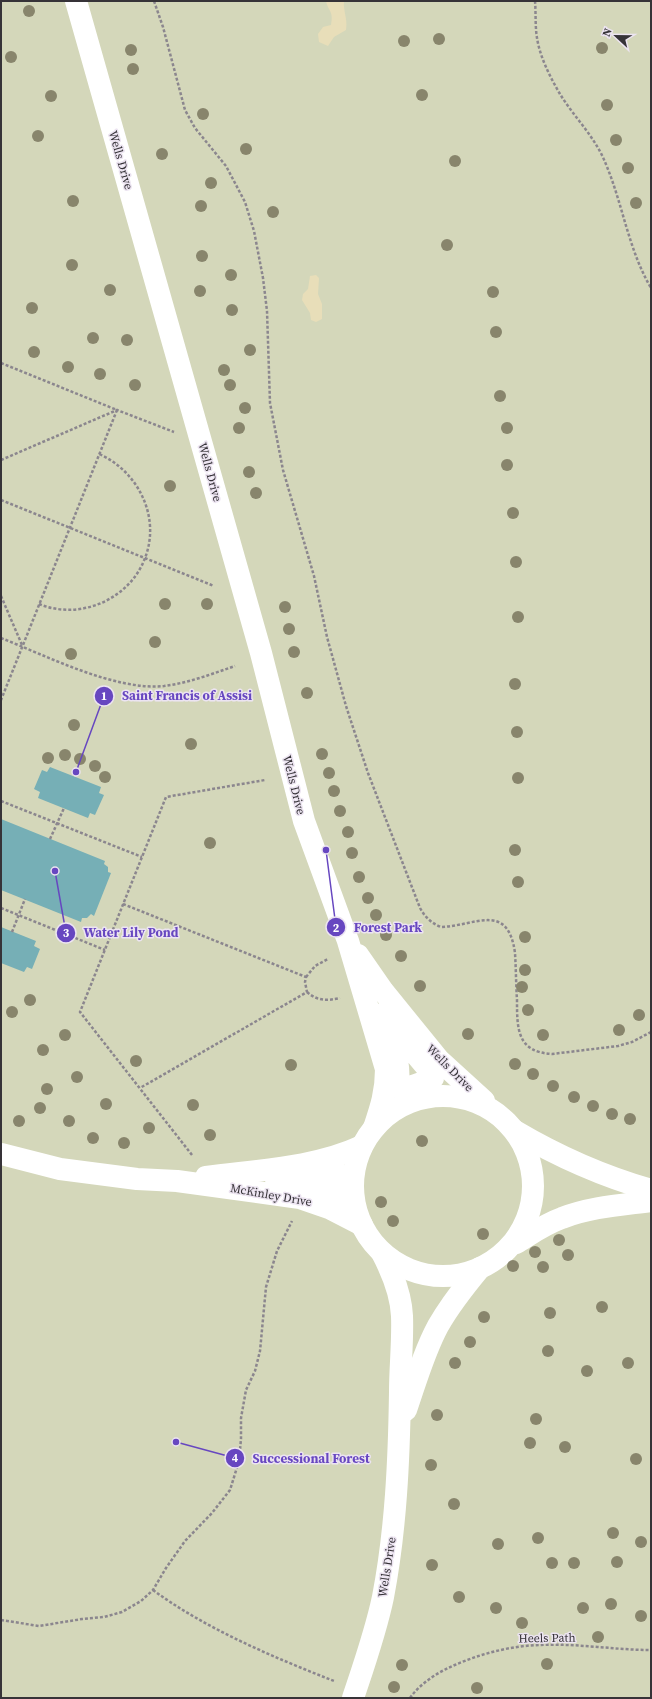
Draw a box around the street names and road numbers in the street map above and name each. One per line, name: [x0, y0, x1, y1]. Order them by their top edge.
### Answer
street label: Wells Drive: [105, 129, 137, 191]
street label: Wells Drive: [194, 441, 226, 503]
street label: Wells Drive: [279, 754, 309, 816]
street label: Wells Drive: [423, 1041, 477, 1095]
street label: McKinley Drive: [229, 1180, 313, 1210]
street label: Wells Drive: [374, 1536, 400, 1598]
street label: Heels Path: [518, 1630, 576, 1646]

